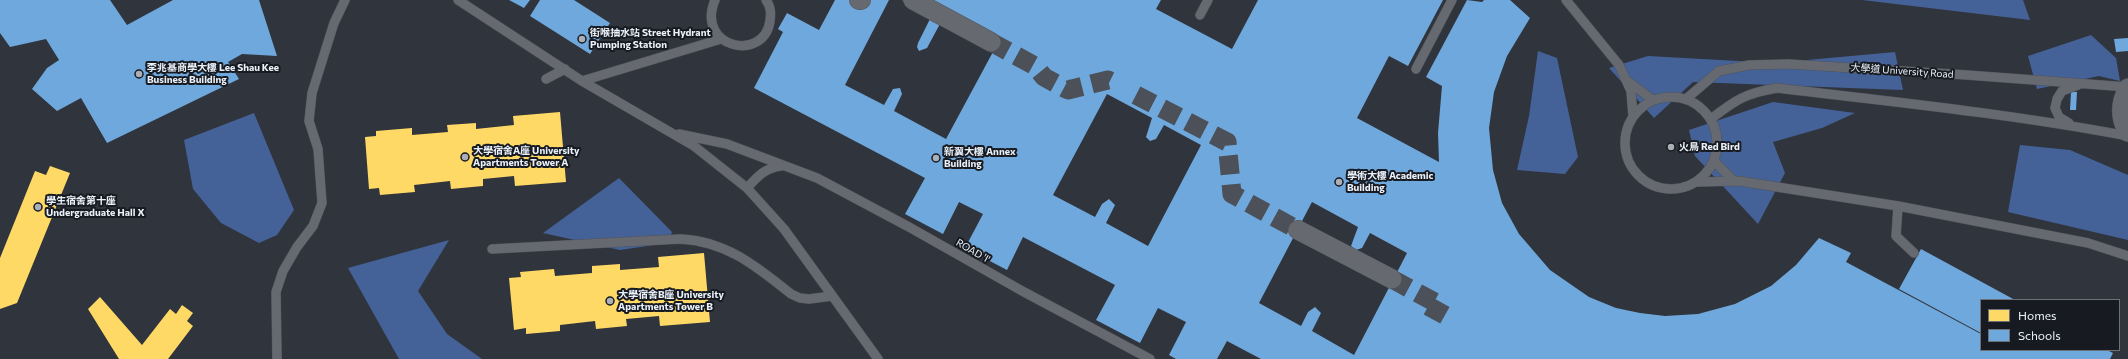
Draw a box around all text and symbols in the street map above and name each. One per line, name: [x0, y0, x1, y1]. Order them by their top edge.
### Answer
place label: 街喉抽水站 Street Hydrant Pumping Station: [590, 27, 711, 50]
marker: 街喉抽水站 Street Hydrant Pumping Station: [577, 34, 587, 44]
street label: 大學道 University Road: [1850, 61, 1954, 81]
place label: 李兆基商學大樓 Lee Shau Kee Business Building: [147, 62, 279, 86]
marker: 李兆基商學大樓 Lee Shau Kee Business Building: [134, 69, 144, 79]
place label: 火鳥 Red Bird: [1679, 141, 1740, 153]
marker: 火鳥 Red Bird: [1666, 142, 1676, 152]
place label: 大學宿舍A座 University Apartments Tower A: [473, 145, 580, 168]
place label: 新翼大樓 Annex Building: [944, 146, 1016, 170]
marker: 大學宿舍A座 University Apartments Tower A: [460, 152, 470, 162]
marker: 新翼大樓 Annex Building: [931, 153, 941, 163]
place label: 學術大樓 Academic Building: [1347, 170, 1433, 194]
marker: 學術大樓 Academic Building: [1334, 177, 1344, 187]
place label: 學生宿舍第十座 Undergraduate Hall X: [46, 195, 145, 218]
marker: 學生宿舍第十座 Undergraduate Hall X: [33, 202, 43, 212]
street label: ROAD 'I': [954, 236, 992, 266]
place label: 大學宿舍B座 University Apartments Tower B: [618, 289, 724, 312]
marker: 大學宿舍B座 University Apartments Tower B: [605, 296, 615, 306]
legend: [1980, 299, 2120, 351]
text: Homes: [2018, 308, 2056, 322]
text: Schools: [2018, 328, 2061, 342]

